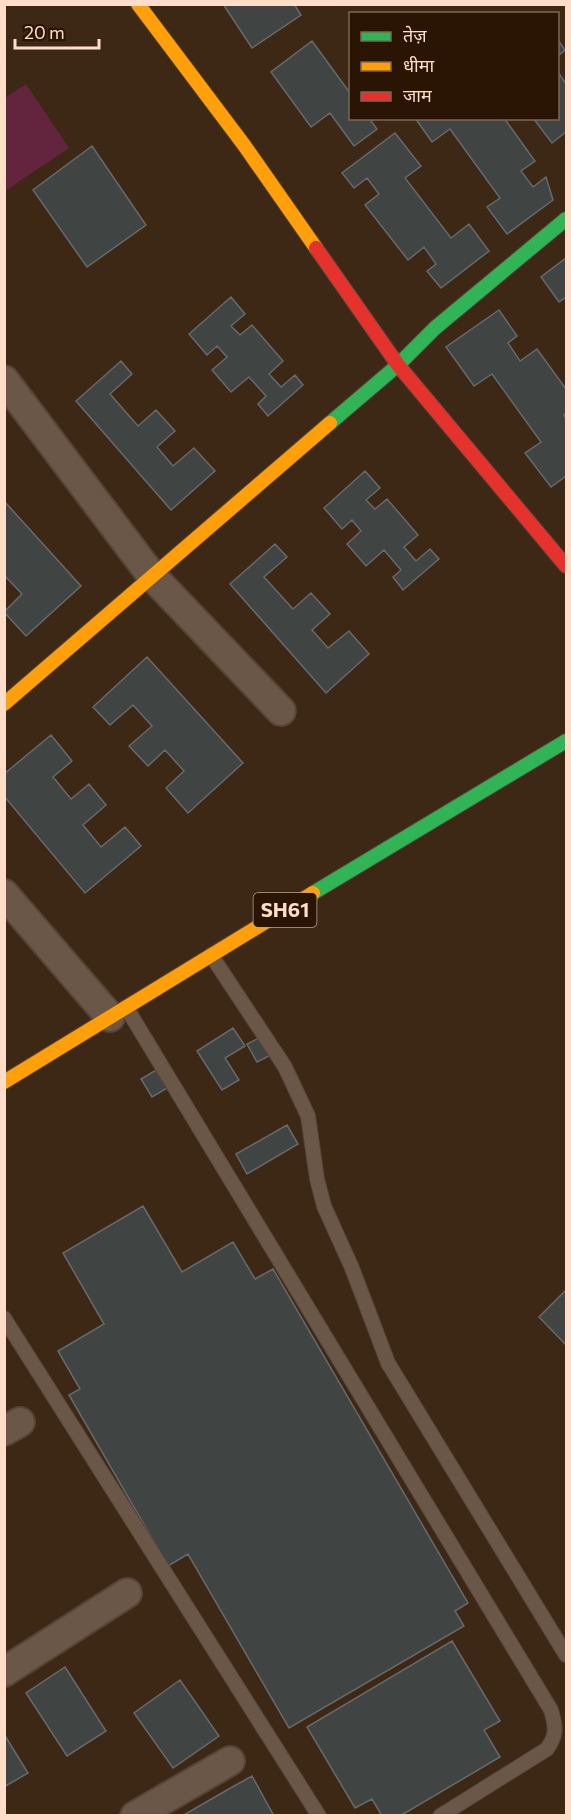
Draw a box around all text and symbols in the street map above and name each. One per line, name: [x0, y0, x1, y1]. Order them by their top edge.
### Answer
scale bar: [15, 12, 99, 50]
legend: [349, 12, 559, 120]
text: 20 m: [24, 21, 65, 43]
text: तेज़: [403, 24, 427, 46]
text: धीमा: [403, 54, 434, 76]
text: जाम: [403, 84, 433, 106]
road number: SH61: [254, 893, 316, 927]

